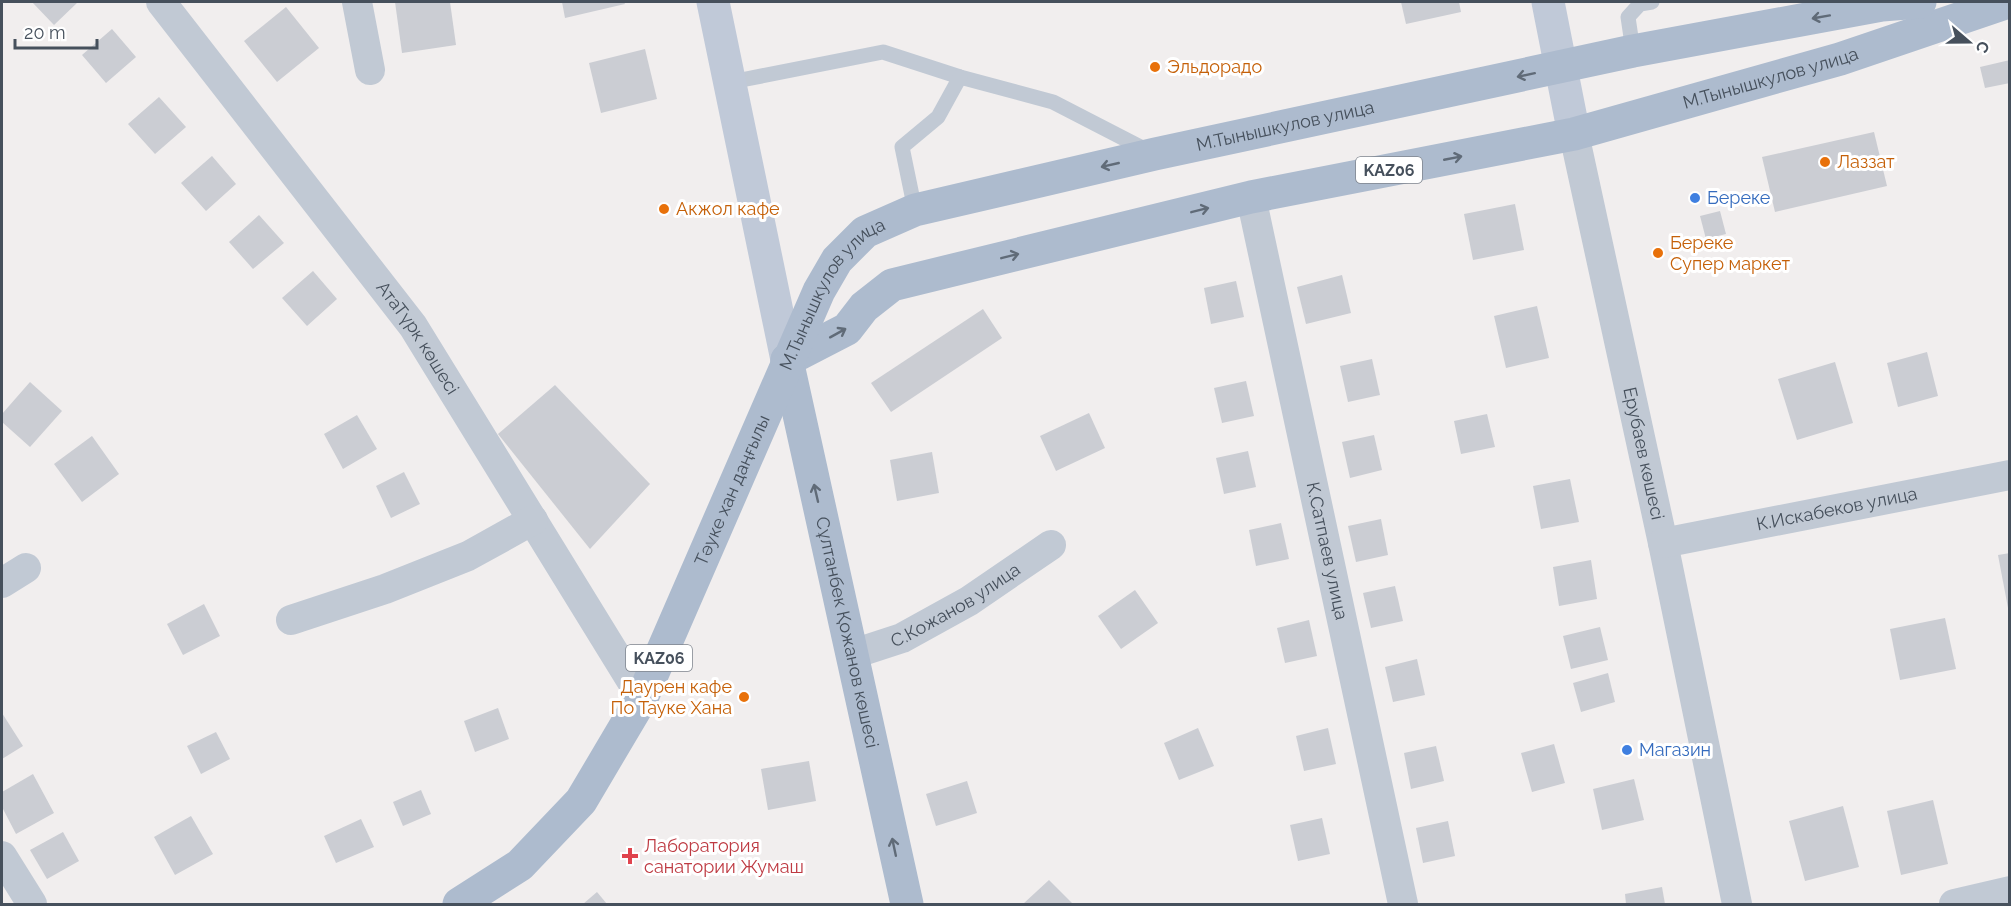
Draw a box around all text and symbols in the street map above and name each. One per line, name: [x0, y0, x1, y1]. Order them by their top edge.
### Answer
scale bar: [15, 12, 98, 50]
one-way arrow: [1811, 12, 1831, 23]
north arrow: [1939, 12, 1999, 72]
text: 20 m: [24, 22, 66, 43]
text: С: [1972, 39, 1993, 55]
street label: М.Тынышкулов улица: [1680, 43, 1861, 113]
place label: Эльдорадо: [1167, 56, 1262, 77]
marker: Эльдорадо: [1148, 60, 1162, 74]
one-way arrow: [1517, 70, 1537, 81]
street label: М.Тынышкулов улица: [1194, 96, 1376, 155]
place label: Лаззат: [1837, 151, 1895, 172]
one-way arrow: [1442, 152, 1462, 163]
marker: Лаззат: [1818, 155, 1832, 169]
road number: KАZ06: [1356, 157, 1422, 183]
one-way arrow: [1101, 159, 1120, 171]
place label: Береке: [1707, 187, 1771, 208]
marker: Береке: [1688, 191, 1702, 205]
place label: Акжол кафе: [676, 198, 780, 219]
marker: Акжол кафе: [657, 202, 671, 216]
one-way arrow: [1190, 203, 1209, 215]
street label: М.Тынышкулов улица: [775, 213, 888, 373]
place label: Береке Супер маркет: [1670, 232, 1791, 274]
marker: Береке Супер маркет: [1651, 246, 1665, 260]
one-way arrow: [1001, 249, 1020, 261]
street label: АтаТүрк көшесі: [372, 277, 463, 398]
one-way arrow: [829, 327, 847, 338]
street label: Ерубаев көшесі: [1619, 385, 1669, 522]
street label: Тәуке хан даңғылы: [690, 411, 774, 569]
street label: К.Сатпаев улица: [1303, 480, 1353, 622]
street label: К.Искабеков улица: [1754, 482, 1919, 534]
one-way arrow: [810, 484, 822, 503]
street label: Сұлтанбек Қожанов көшесі: [812, 515, 883, 750]
street label: С.Кожанов улица: [888, 558, 1024, 651]
road number: KАZ06: [626, 645, 692, 671]
place label: Даурен кафе По Тауке Хана: [611, 676, 732, 718]
marker: Даурен кафе По Тауке Хана: [737, 690, 751, 704]
place label: Магазин: [1639, 739, 1711, 760]
marker: Магазин: [1620, 743, 1634, 757]
place label: Лаборатория санатории Жумаш: [644, 835, 804, 877]
one-way arrow: [888, 838, 900, 857]
marker: Лаборатория санатории Жумаш: [621, 847, 639, 865]

